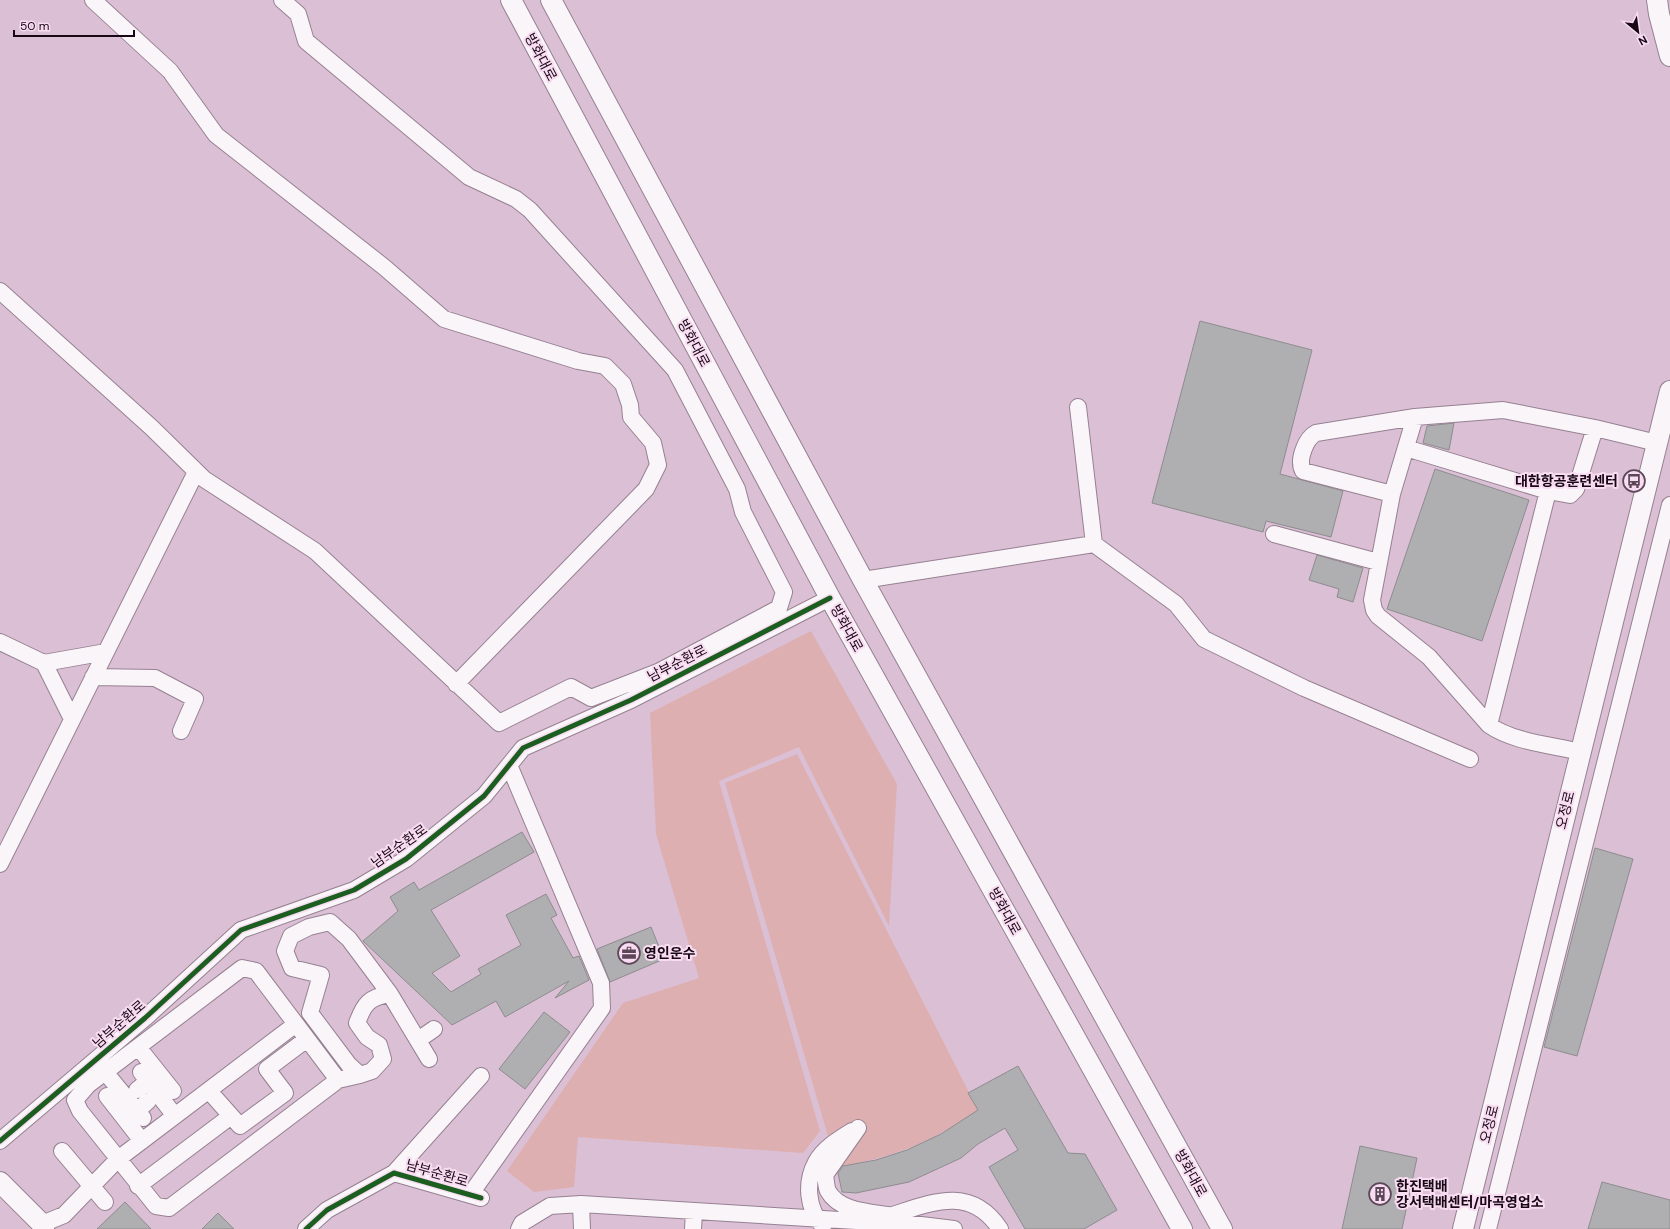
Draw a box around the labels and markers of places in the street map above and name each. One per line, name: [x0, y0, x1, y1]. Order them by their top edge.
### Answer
bus stop icon: 대한항공훈련센터: [1621, 468, 1647, 494]
place label: 대한항공훈련센터: [1515, 472, 1618, 490]
office icon: 영인운수: [616, 940, 642, 966]
place label: 영인운수: [644, 944, 696, 962]
place label: 한진택배 강서택배센터/마곡영업소: [1396, 1177, 1544, 1211]
building icon: 한진택배 강서택배센터/마곡영업소: [1367, 1181, 1393, 1207]

